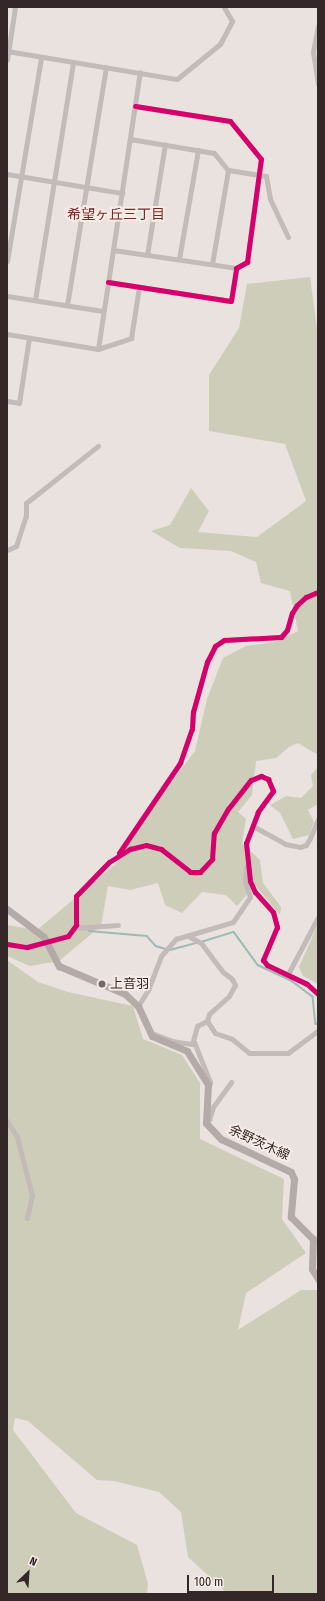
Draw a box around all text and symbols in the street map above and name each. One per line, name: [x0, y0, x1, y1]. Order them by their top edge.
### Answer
district label: 希望ヶ丘三丁目: [67, 207, 165, 223]
place label: 上音羽: [110, 976, 149, 992]
marker: 上音羽: [97, 979, 107, 989]
street label: 余野茨木線: [226, 1122, 292, 1164]
north arrow: [8, 1553, 48, 1593]
text: N: [28, 1554, 39, 1569]
scale bar: [189, 1567, 276, 1593]
text: 100 m: [194, 1575, 223, 1589]

